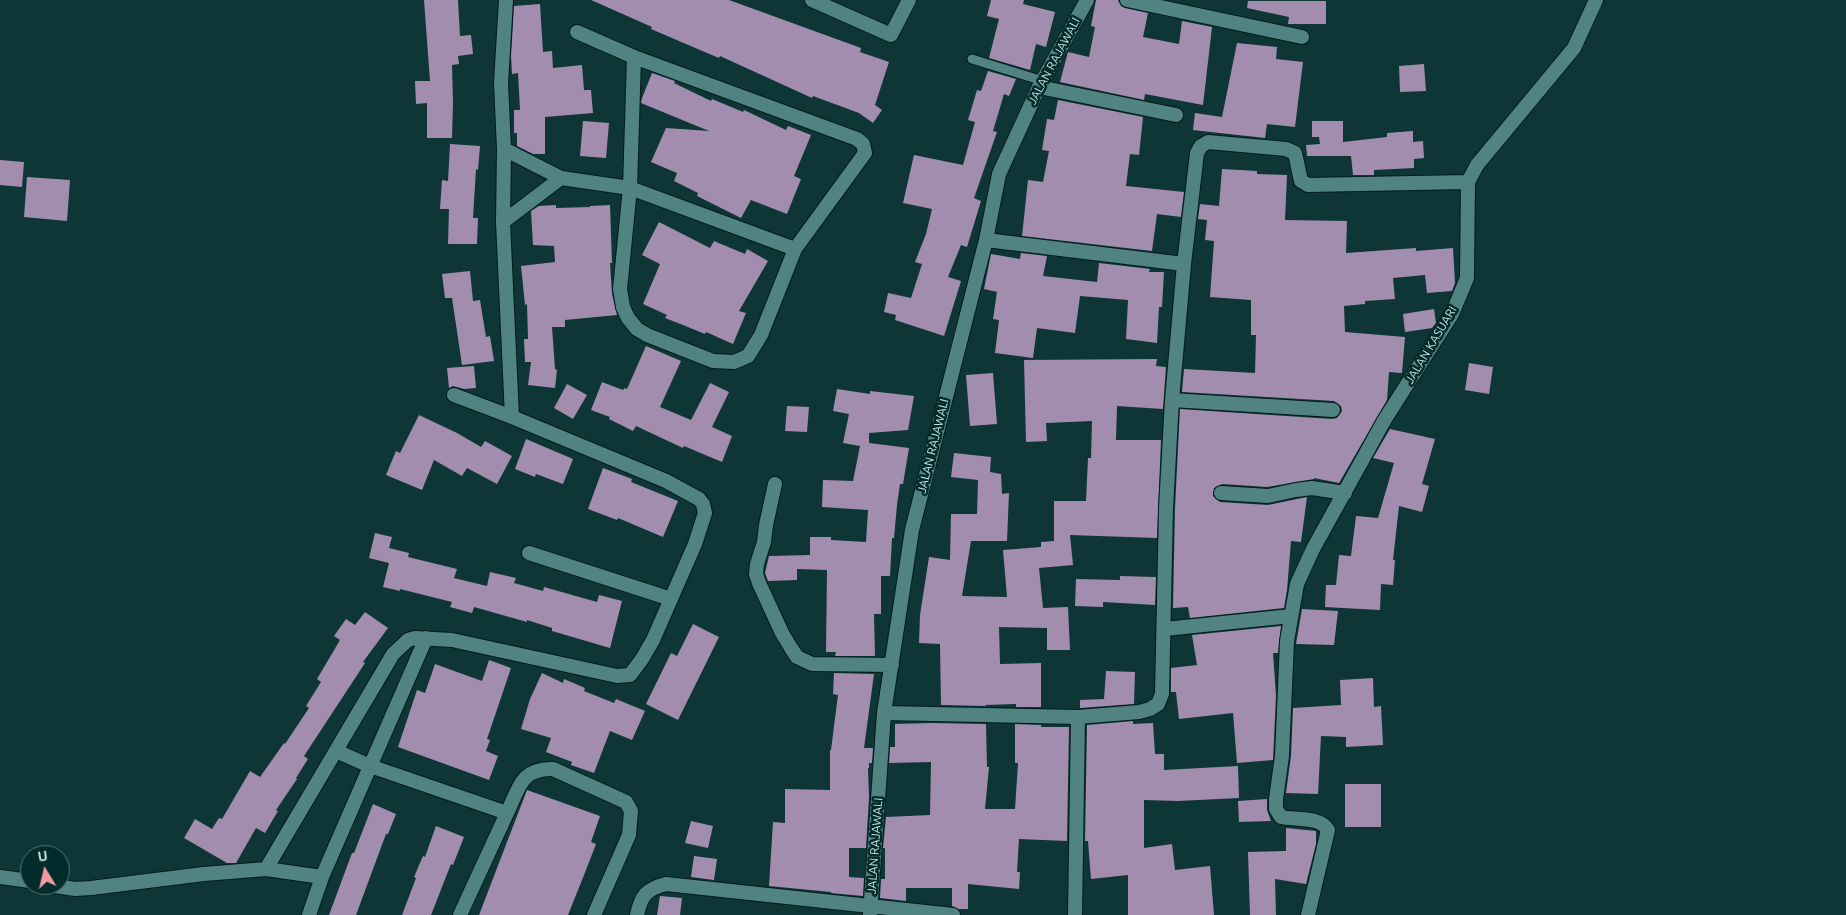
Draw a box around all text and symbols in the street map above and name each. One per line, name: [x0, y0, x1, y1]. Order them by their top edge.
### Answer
street label: JALAN RAJAWALI: [1025, 15, 1083, 107]
street label: JALAN KASUARI: [1402, 304, 1460, 386]
street label: JALAN RAJAWALI: [914, 397, 952, 495]
street label: JALAN RAJAWALI: [864, 797, 886, 895]
north arrow: [20, 845, 70, 895]
text: U: [37, 848, 49, 865]

